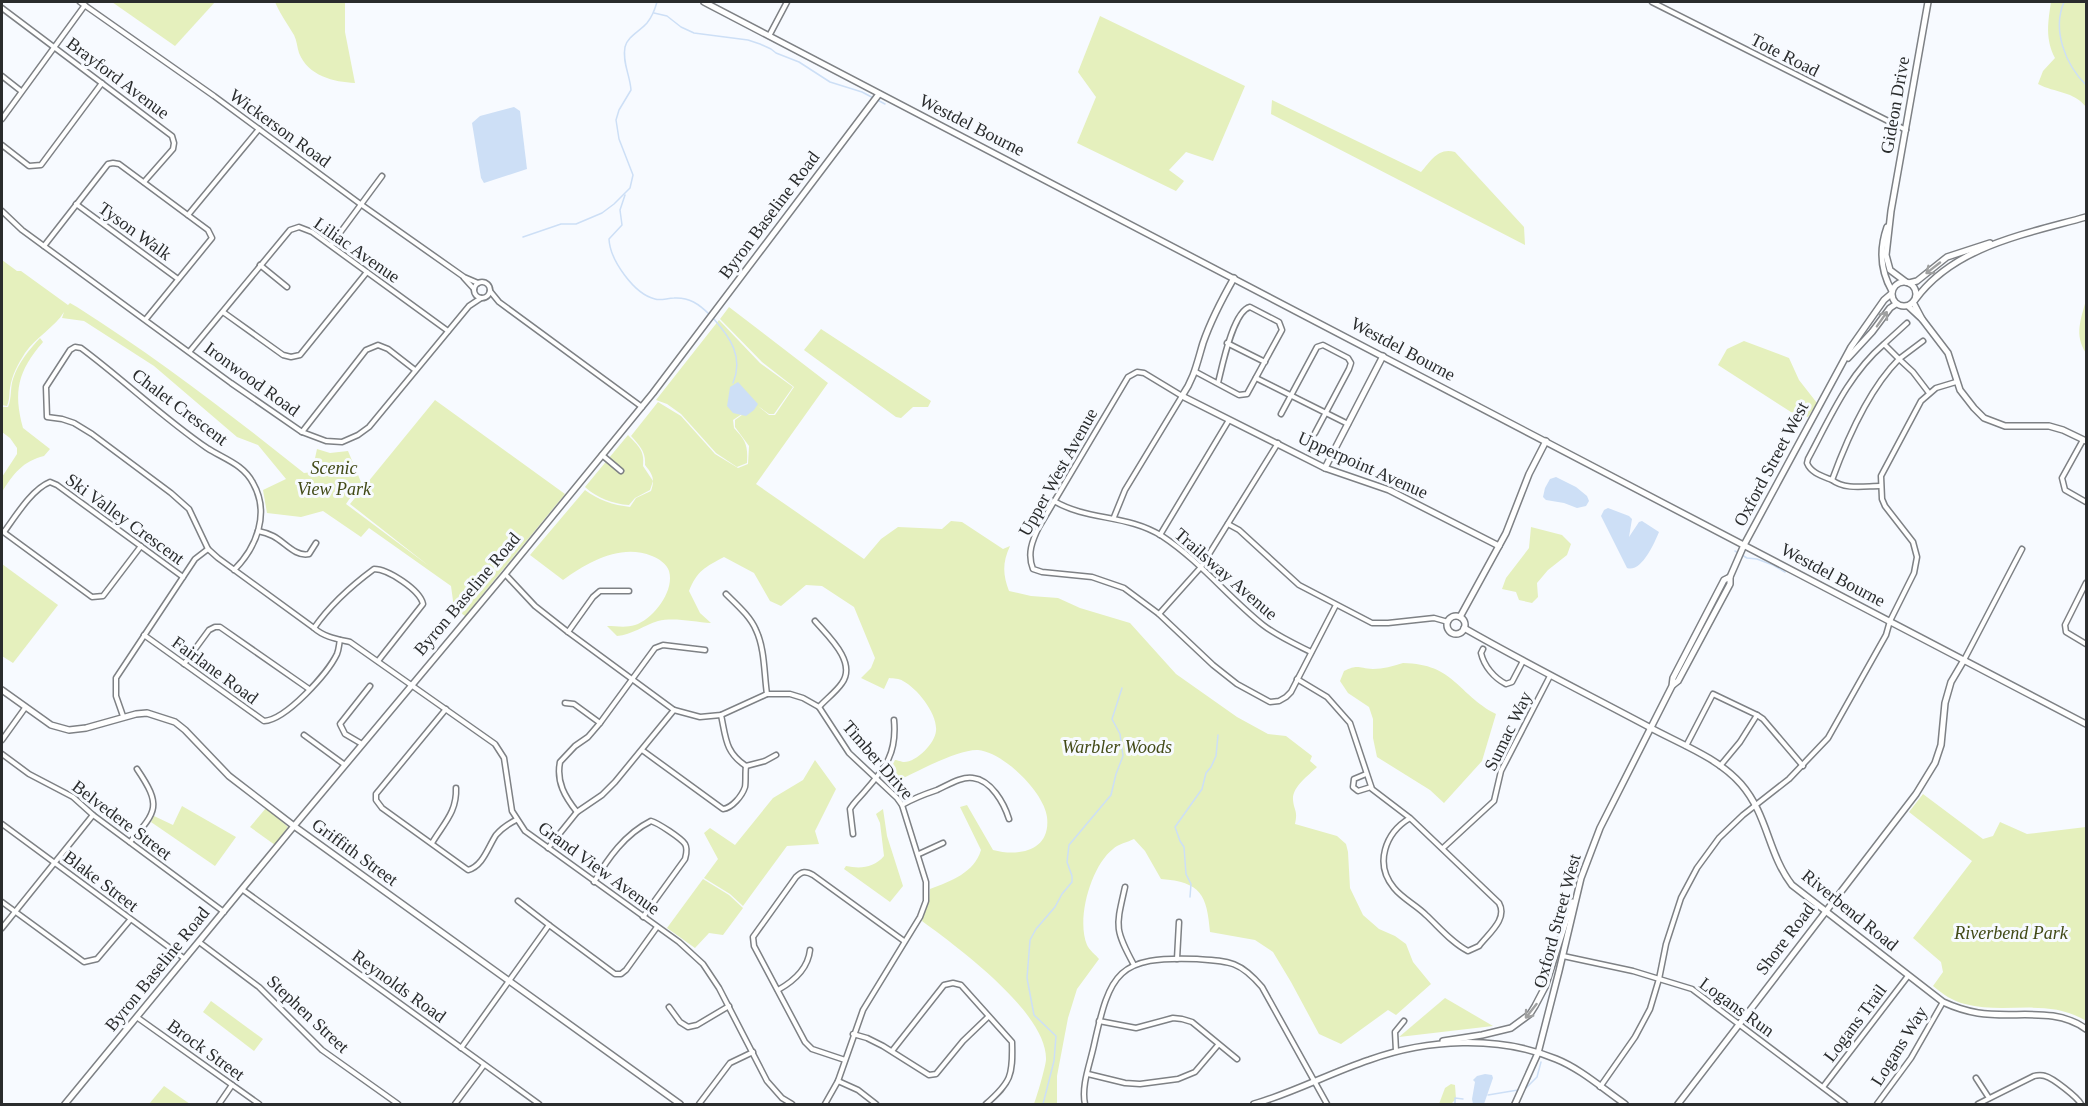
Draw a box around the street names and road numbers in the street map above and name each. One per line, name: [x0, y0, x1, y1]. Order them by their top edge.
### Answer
street label: Tote Road: [1747, 29, 1823, 81]
street label: Brayford Avenue: [63, 33, 173, 123]
street label: Gideon Drive: [1877, 55, 1913, 155]
street label: Wickerson Road: [226, 85, 334, 171]
street label: Westdel Bourne: [916, 90, 1028, 160]
street label: Byron Baseline Road: [715, 147, 823, 283]
street label: Tyson Walk: [95, 198, 175, 264]
street label: Liliac Avenue: [310, 213, 404, 287]
street label: Westdel Bourne: [1348, 313, 1458, 385]
street label: Ironwood Road: [201, 338, 303, 420]
street label: Chalet Crescent: [128, 365, 232, 449]
street label: Oxford Street West: [1730, 398, 1812, 530]
street label: Upper West Avenue: [1015, 405, 1101, 539]
street label: Upperpoint Avenue: [1295, 427, 1431, 503]
street label: Ski Valley Crescent: [62, 469, 188, 569]
street label: Trailsway Avenue: [1171, 524, 1281, 624]
street label: Byron Baseline Road: [410, 529, 524, 659]
street label: Westdel Bourne: [1778, 539, 1888, 611]
street label: Fairlane Road: [168, 632, 262, 708]
street label: Sumac Way: [1480, 688, 1536, 774]
street label: Timber Drive: [838, 717, 918, 803]
street label: Belvedere Street: [68, 776, 176, 864]
street label: Griffith Street: [308, 814, 402, 890]
street label: Grand View Avenue: [534, 817, 664, 919]
street label: Blake Street: [60, 846, 142, 916]
street label: Oxford Street West: [1529, 852, 1585, 990]
street label: Riverbend Road: [1798, 865, 1902, 955]
street label: Shore Road: [1752, 899, 1818, 979]
street label: Byron Baseline Road: [101, 903, 213, 1035]
street label: Reynolds Road: [348, 945, 450, 1027]
street label: Stephen Street: [263, 971, 353, 1057]
street label: Logans Run: [1696, 973, 1778, 1041]
street label: Logans Trail: [1819, 980, 1891, 1066]
street label: Logans Way: [1867, 1003, 1931, 1089]
street label: Brock Street: [164, 1015, 248, 1085]

